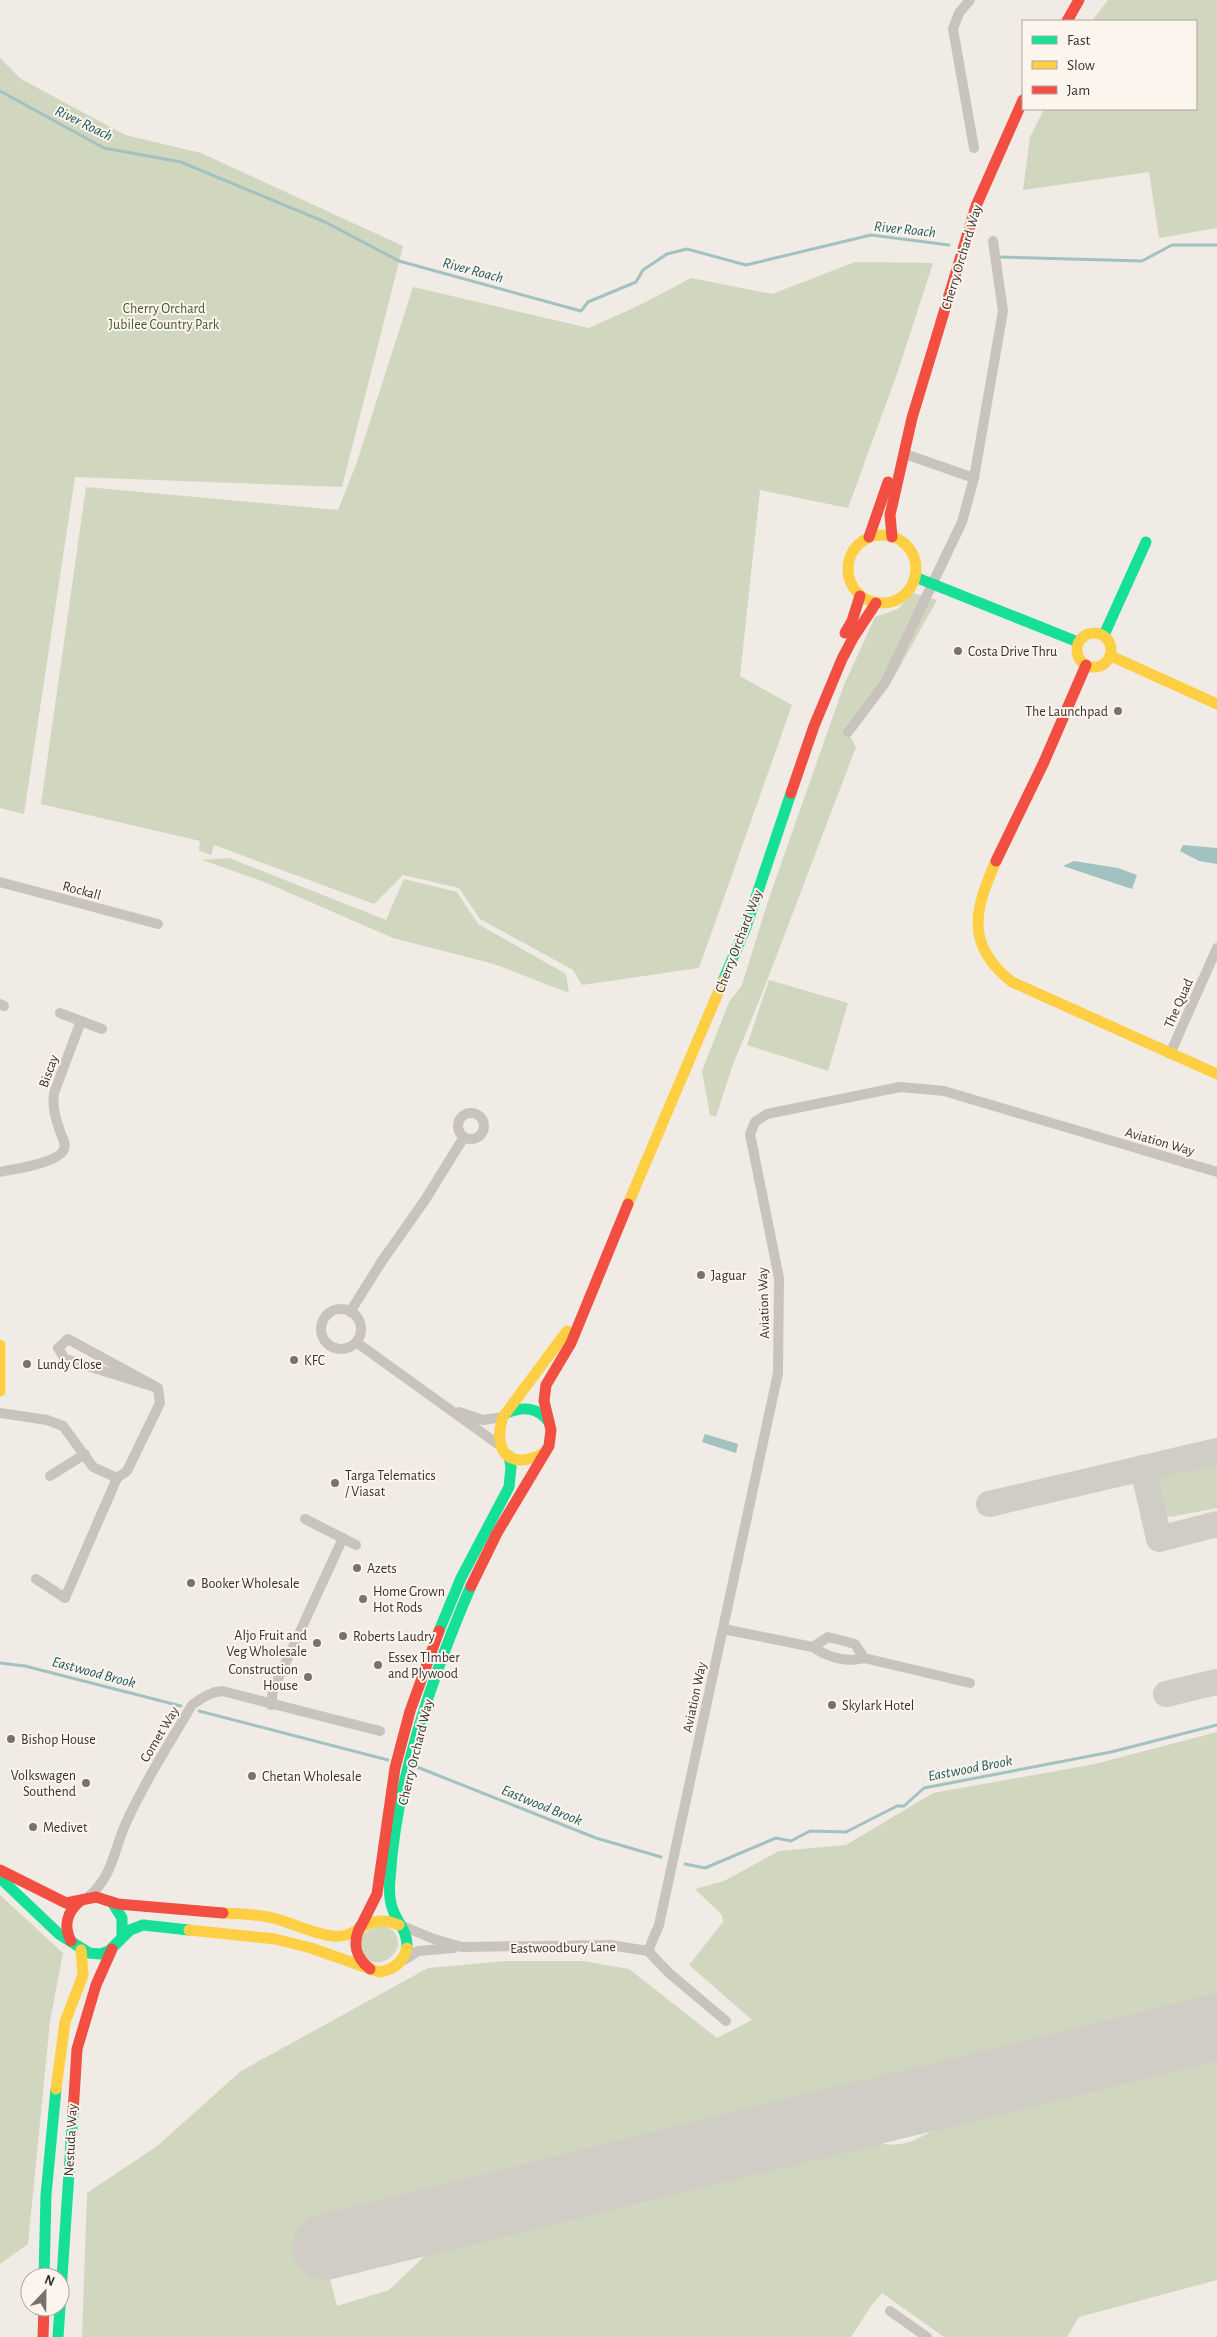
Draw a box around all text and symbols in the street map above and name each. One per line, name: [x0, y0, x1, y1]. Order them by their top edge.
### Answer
legend: [1022, 20, 1197, 110]
text: Fast: [1067, 33, 1091, 48]
text: Slow: [1067, 58, 1095, 73]
text: Jam: [1067, 83, 1090, 98]
water label: River Roach: [53, 103, 115, 144]
street label: Cherry Orchard Way: [939, 203, 985, 311]
water label: River Roach: [873, 219, 937, 240]
water label: River Roach: [441, 255, 505, 286]
park label: Cherry Orchard Jubilee Country Park: [109, 302, 220, 332]
marker: Costa Drive Thru: [952, 645, 964, 657]
place label: Costa Drive Thru: [968, 645, 1057, 659]
place label: The Launchpad: [1025, 705, 1108, 719]
marker: The Launchpad: [1112, 705, 1124, 717]
street label: Rockall: [61, 879, 102, 903]
street label: Cherry Orchard Way: [713, 888, 765, 995]
street label: The Quad: [1162, 977, 1196, 1030]
street label: Biscay: [37, 1053, 61, 1090]
street label: Aviation Way: [1123, 1125, 1196, 1159]
street label: Aviation Way: [756, 1267, 772, 1339]
marker: Jaguar: [695, 1269, 707, 1281]
place label: Jaguar: [711, 1269, 747, 1283]
marker: KFC: [288, 1354, 300, 1366]
place label: KFC: [304, 1354, 325, 1368]
marker: Lundy Close: [21, 1358, 33, 1370]
place label: Lundy Close: [37, 1358, 102, 1372]
place label: Targa Telematics / Viasat: [345, 1469, 436, 1499]
marker: Targa Telematics / Viasat: [329, 1477, 341, 1489]
marker: Azets: [351, 1562, 363, 1574]
place label: Azets: [367, 1562, 397, 1576]
marker: Booker Wholesale: [185, 1577, 197, 1589]
place label: Booker Wholesale: [201, 1577, 300, 1591]
place label: Home Grown Hot Rods: [373, 1585, 445, 1615]
marker: Home Grown Hot Rods: [357, 1593, 369, 1605]
place label: Aljo Fruit and Veg Wholesale: [226, 1629, 307, 1659]
marker: Roberts Laudry: [337, 1630, 349, 1642]
place label: Roberts Laudry: [353, 1630, 435, 1644]
marker: Aljo Fruit and Veg Wholesale: [311, 1637, 323, 1649]
place label: Essex TImber and Plywood: [388, 1651, 460, 1681]
water label: Eastwood Brook: [51, 1654, 137, 1691]
marker: Essex TImber and Plywood: [372, 1659, 384, 1671]
street label: Aviation Way: [681, 1661, 709, 1734]
place label: Construction House: [229, 1663, 298, 1693]
marker: Construction House: [302, 1671, 314, 1683]
street label: Cherry Orchard Way: [396, 1698, 436, 1807]
marker: Skylark Hotel: [826, 1699, 838, 1711]
place label: Skylark Hotel: [842, 1699, 914, 1713]
street label: Comet Way: [138, 1704, 182, 1765]
marker: Bishop House: [5, 1733, 17, 1745]
place label: Bishop House: [21, 1733, 96, 1747]
water label: Eastwood Brook: [927, 1753, 1014, 1784]
place label: Volkswagen Southend: [11, 1769, 76, 1799]
marker: Chetan Wholesale: [246, 1770, 258, 1782]
place label: Chetan Wholesale: [262, 1770, 361, 1784]
marker: Volkswagen Southend: [80, 1777, 92, 1789]
water label: Eastwood Brook: [499, 1782, 584, 1828]
marker: Medivet: [27, 1821, 39, 1833]
place label: Medivet: [43, 1821, 88, 1835]
street label: Eastwoodbury Lane: [510, 1940, 616, 1956]
street label: Nestuda Way: [62, 2103, 80, 2177]
north arrow: [20, 2267, 70, 2317]
text: N: [42, 2273, 57, 2289]

